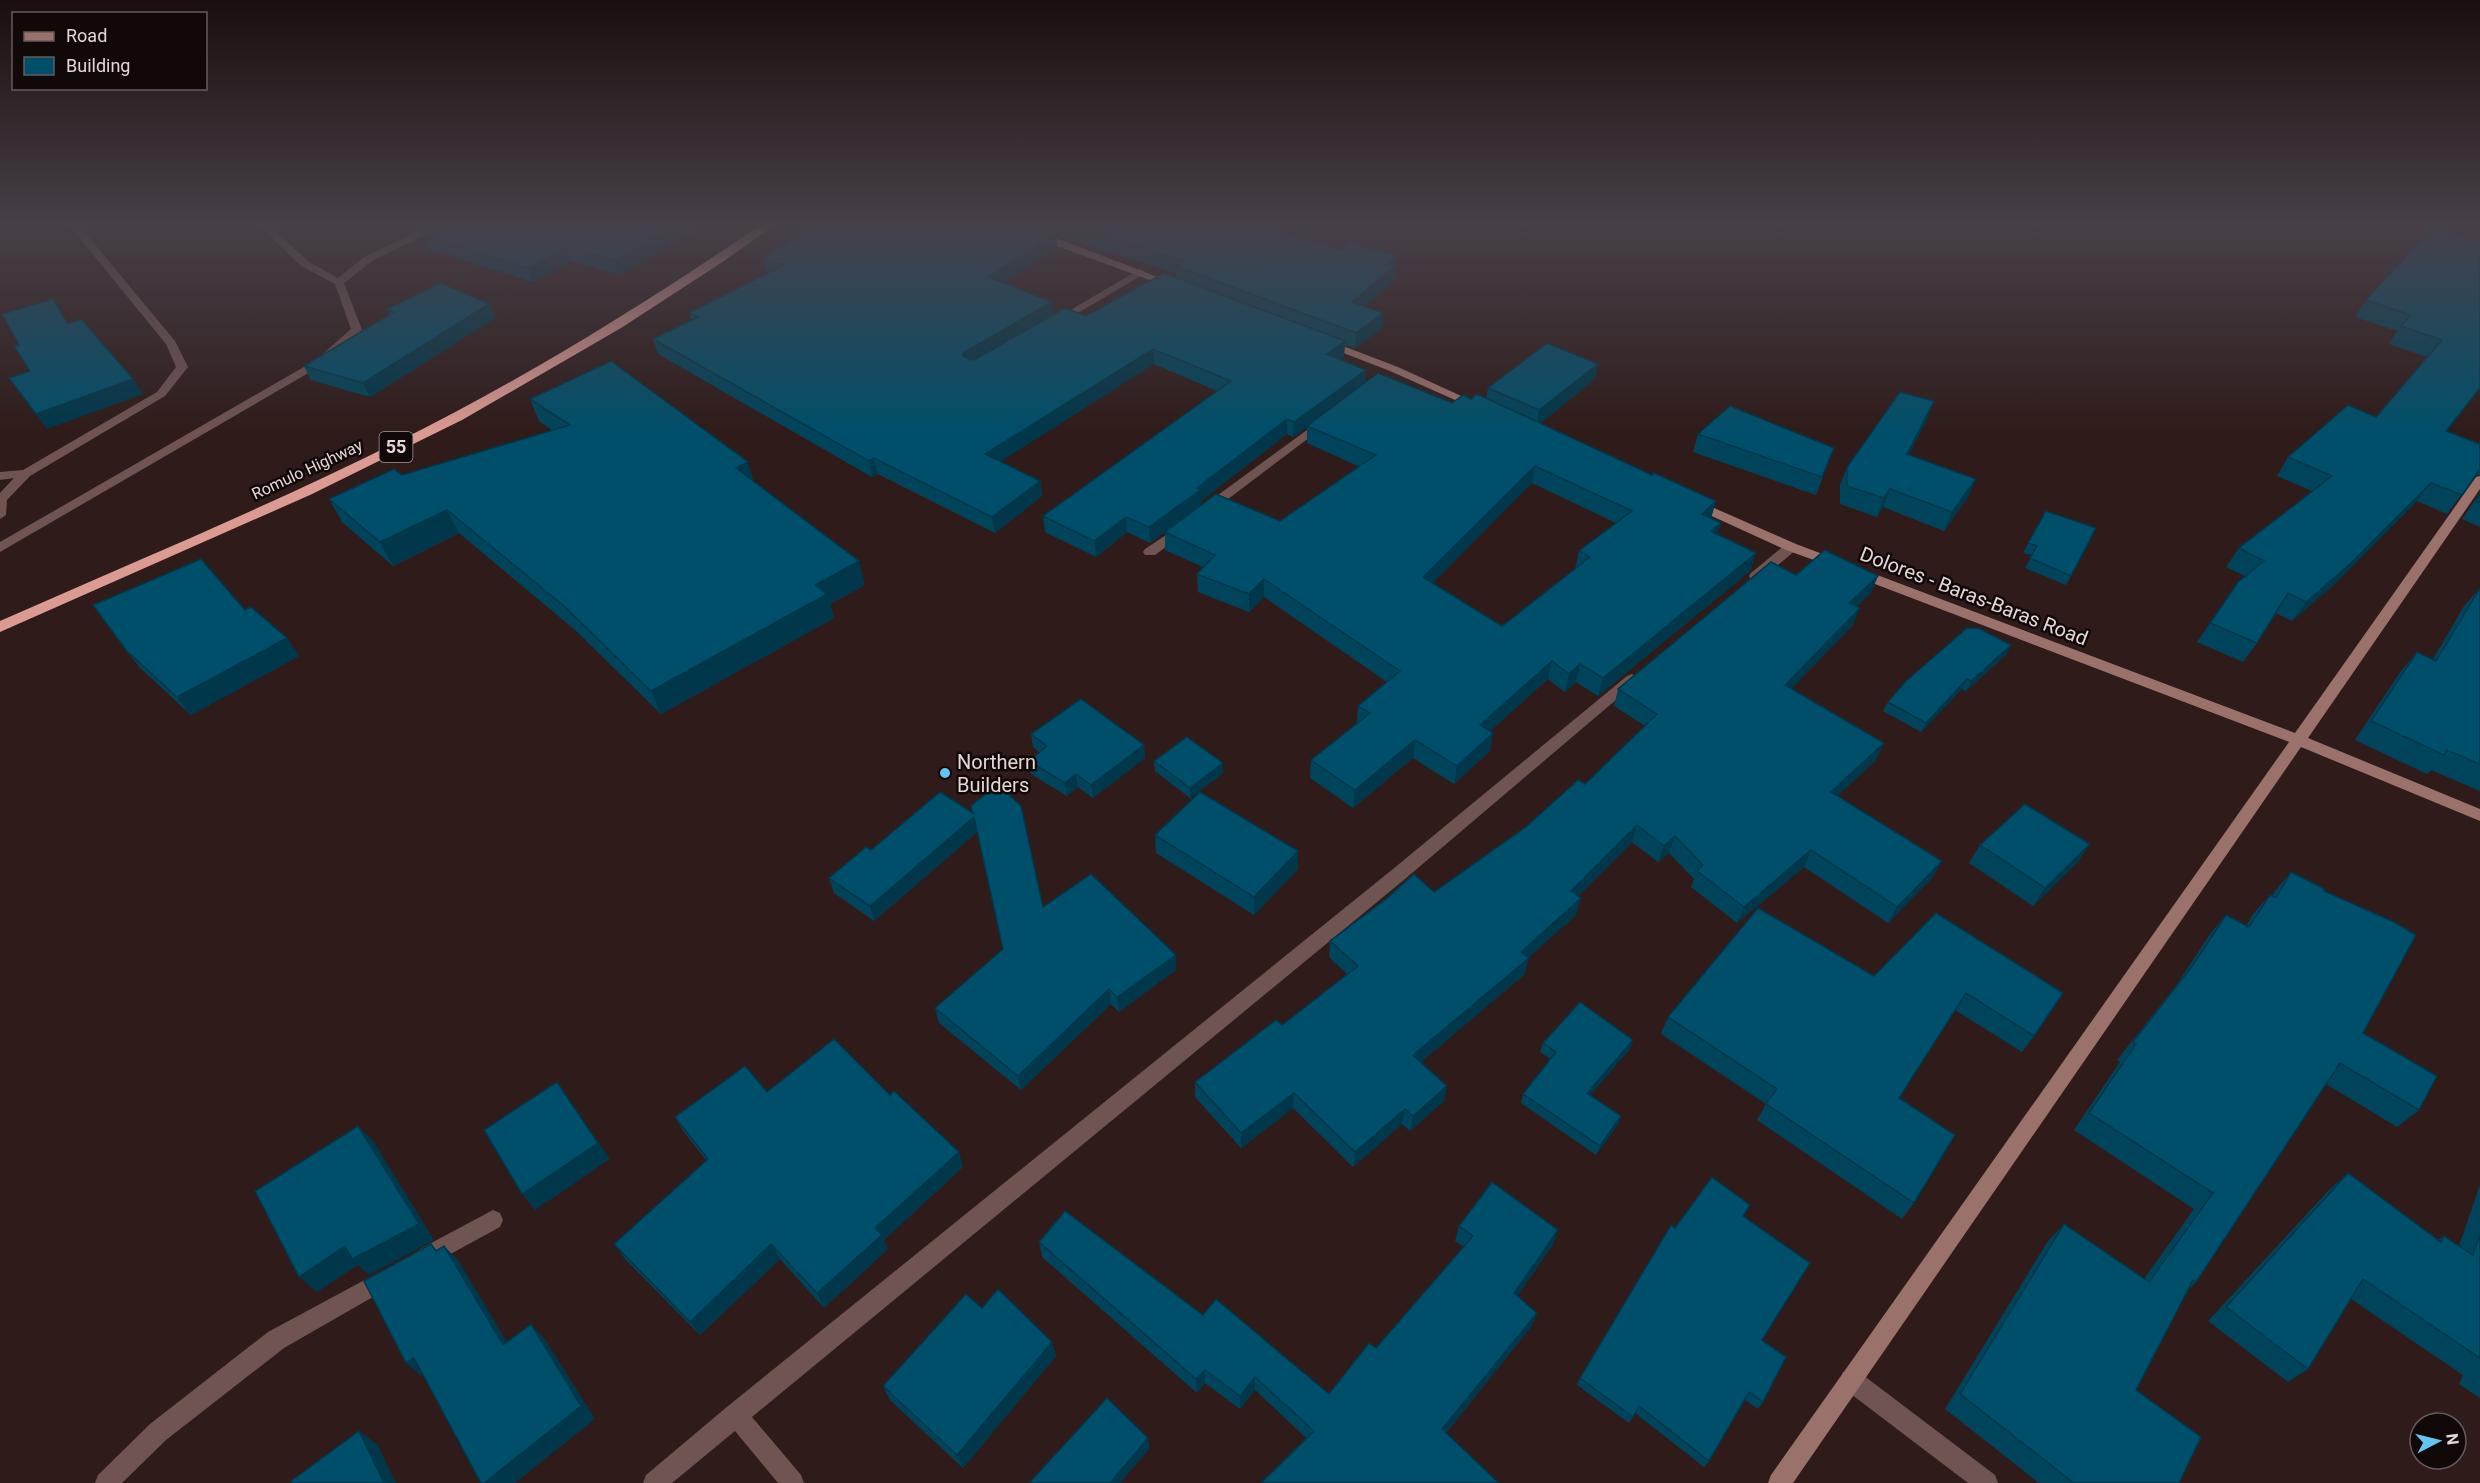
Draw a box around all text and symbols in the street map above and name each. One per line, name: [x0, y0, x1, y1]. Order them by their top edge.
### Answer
legend: [12, 12, 207, 90]
text: Road: [66, 25, 107, 46]
text: Building: [66, 55, 130, 76]
road number: 55: [380, 432, 412, 462]
street label: Romulo Highway: [249, 435, 366, 503]
street label: Dolores - Baras-Baras Road: [1857, 541, 2091, 651]
place label: Northern Builders: [957, 750, 1036, 797]
marker: Northern Builders: [938, 766, 952, 780]
north arrow: [2408, 1411, 2468, 1471]
text: N: [2442, 1432, 2463, 1446]

